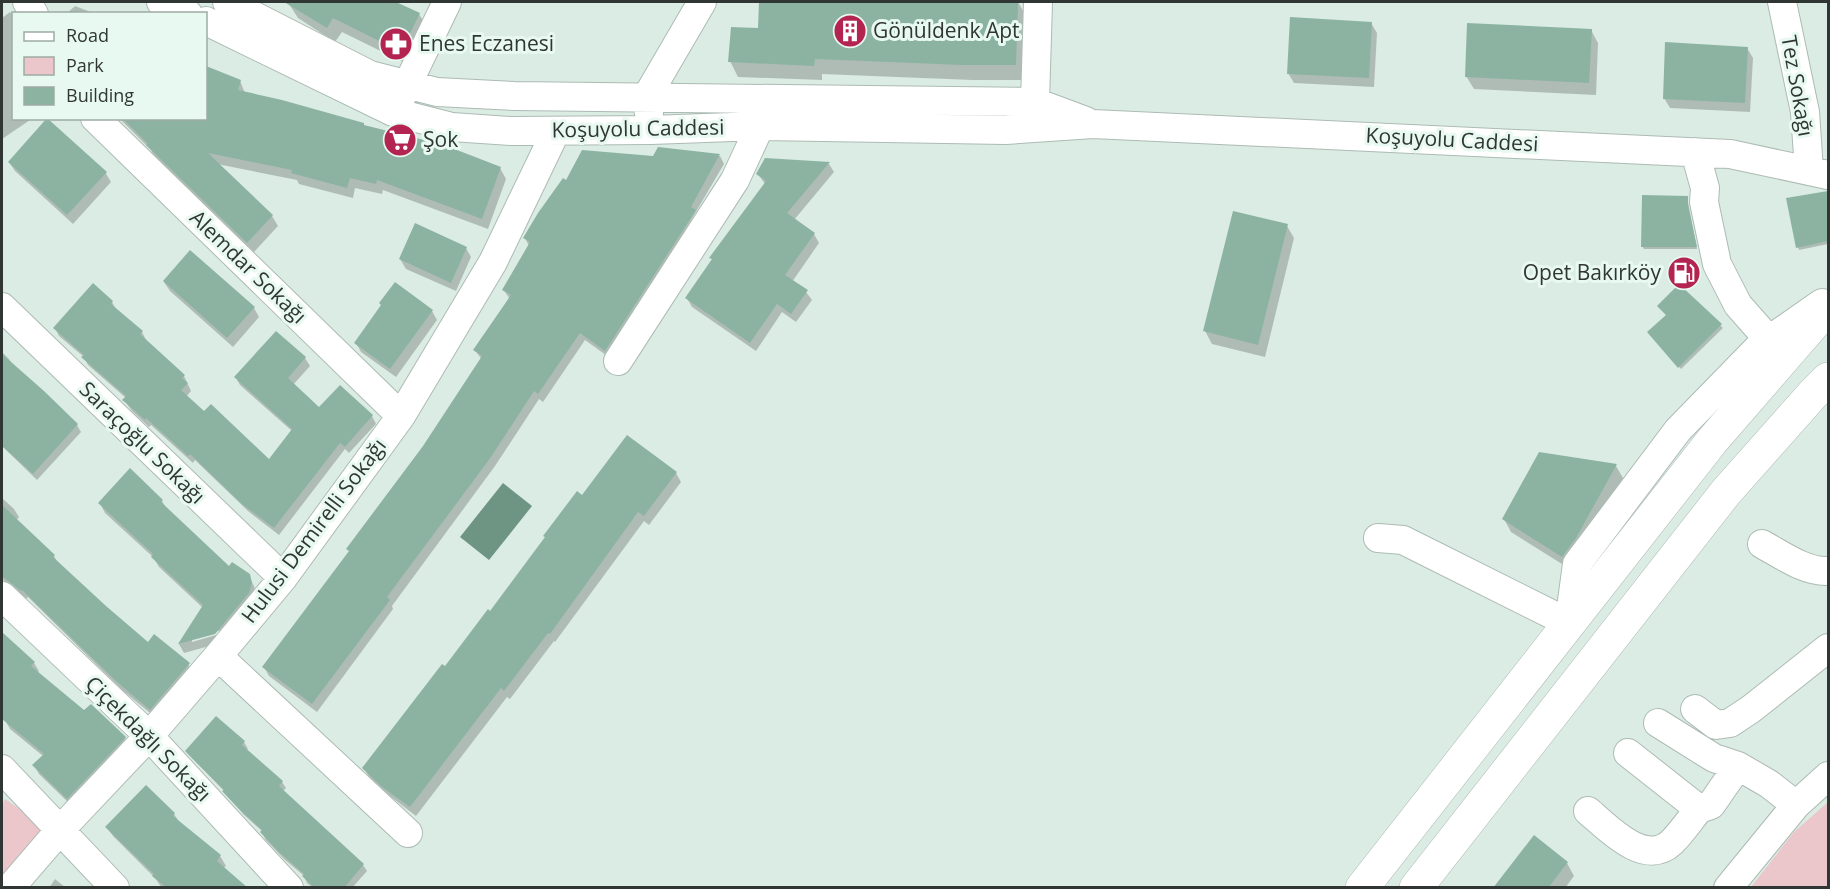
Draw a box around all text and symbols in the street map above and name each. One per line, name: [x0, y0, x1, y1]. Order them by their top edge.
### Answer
legend: [12, 12, 207, 120]
building icon: Gönüldenk Apt: [832, 13, 868, 49]
place label: Gönüldenk Apt: [873, 16, 1020, 44]
text: Road: [66, 23, 109, 47]
pharmacy icon: Enes Eczanesi: [378, 26, 414, 62]
place label: Enes Eczanesi: [419, 29, 554, 57]
street label: Tez Sokağı: [1775, 33, 1821, 139]
text: Park: [66, 53, 104, 77]
text: Building: [66, 83, 134, 107]
street label: Koşuyolu Caddesi: [551, 112, 725, 144]
street label: Koşuyolu Caddesi: [1365, 120, 1539, 158]
supermarket icon: Şok: [382, 122, 418, 158]
place label: Şok: [423, 125, 458, 153]
street label: Alemdar Sokağı: [184, 203, 313, 329]
fuel station icon: Opet Bakırköy: [1666, 255, 1702, 291]
place label: Opet Bakırköy: [1523, 258, 1661, 286]
street label: Saraçoğlu Sokağı: [74, 375, 212, 510]
street label: Hulusi Demirelli Sokağı: [235, 432, 392, 628]
street label: Çiçekdağlı Sokağı: [80, 669, 218, 807]

